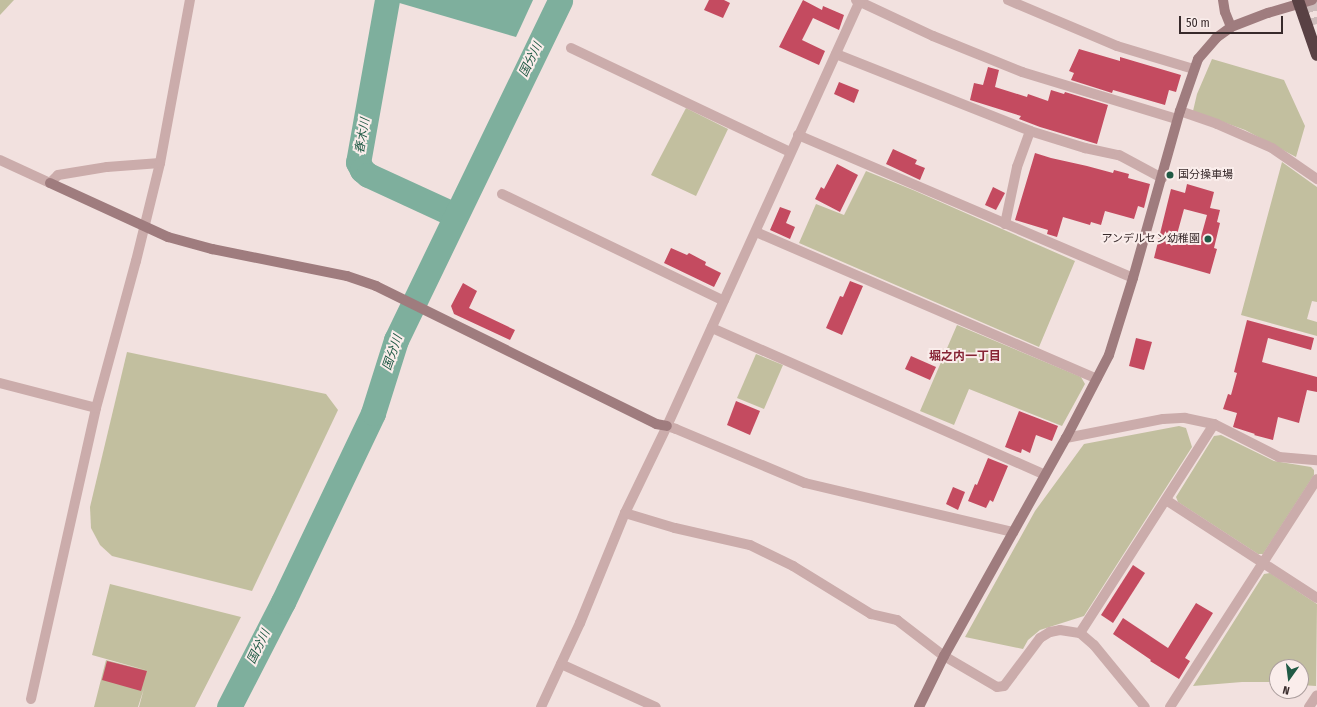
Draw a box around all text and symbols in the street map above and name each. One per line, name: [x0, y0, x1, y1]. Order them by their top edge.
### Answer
scale bar: [1181, 8, 1285, 34]
text: 50 m: [1186, 16, 1210, 30]
water label: 国分川: [517, 41, 545, 79]
water label: 春木川: [353, 117, 373, 155]
place label: 国分操車場: [1178, 168, 1233, 182]
marker: 国分操車場: [1165, 170, 1175, 180]
place label: アンデルセン幼稚園: [1101, 232, 1200, 246]
marker: アンデルセン幼稚園: [1203, 234, 1213, 244]
water label: 国分川: [380, 334, 406, 372]
district label: 堀之内一丁目: [929, 350, 1001, 364]
water label: 国分川: [245, 628, 273, 666]
north arrow: [1269, 659, 1309, 699]
text: N: [1281, 683, 1291, 697]

